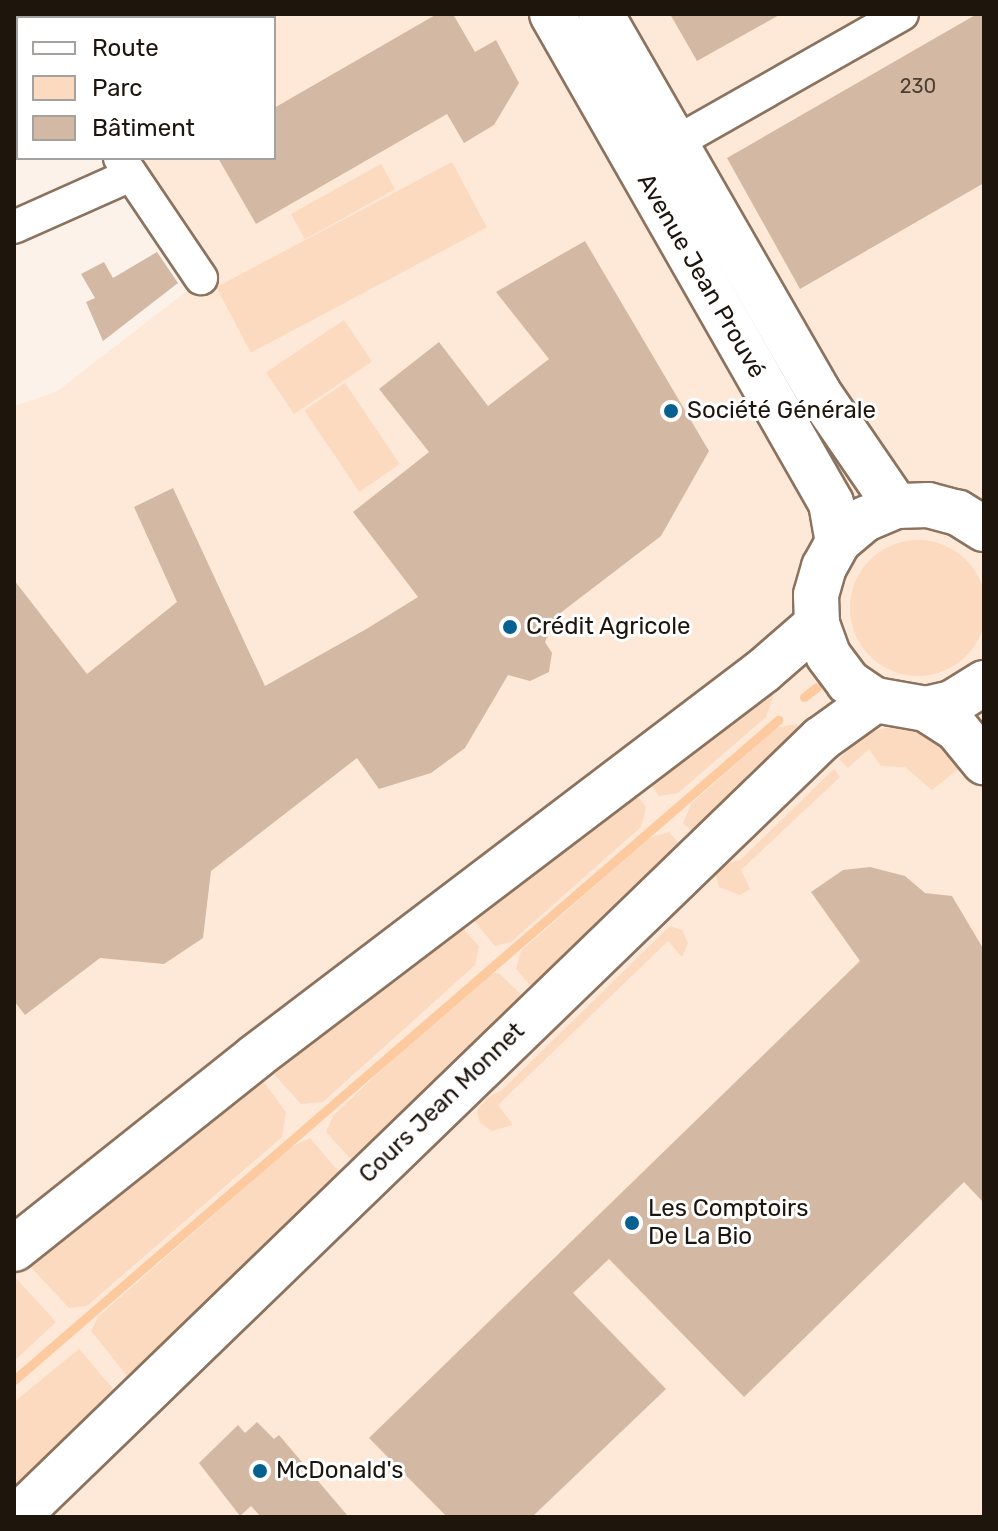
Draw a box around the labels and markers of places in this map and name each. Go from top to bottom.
place label: Société Générale [687,397,876,425]
marker: Société Générale [662,402,680,420]
place label: Crédit Agricole [526,613,691,641]
marker: Crédit Agricole [501,618,519,636]
place label: Les Comptoirs De La Bio [648,1195,808,1251]
marker: Les Comptoirs De La Bio [623,1214,641,1232]
place label: McDonald's [276,1457,403,1485]
marker: McDonald's [251,1462,269,1480]

